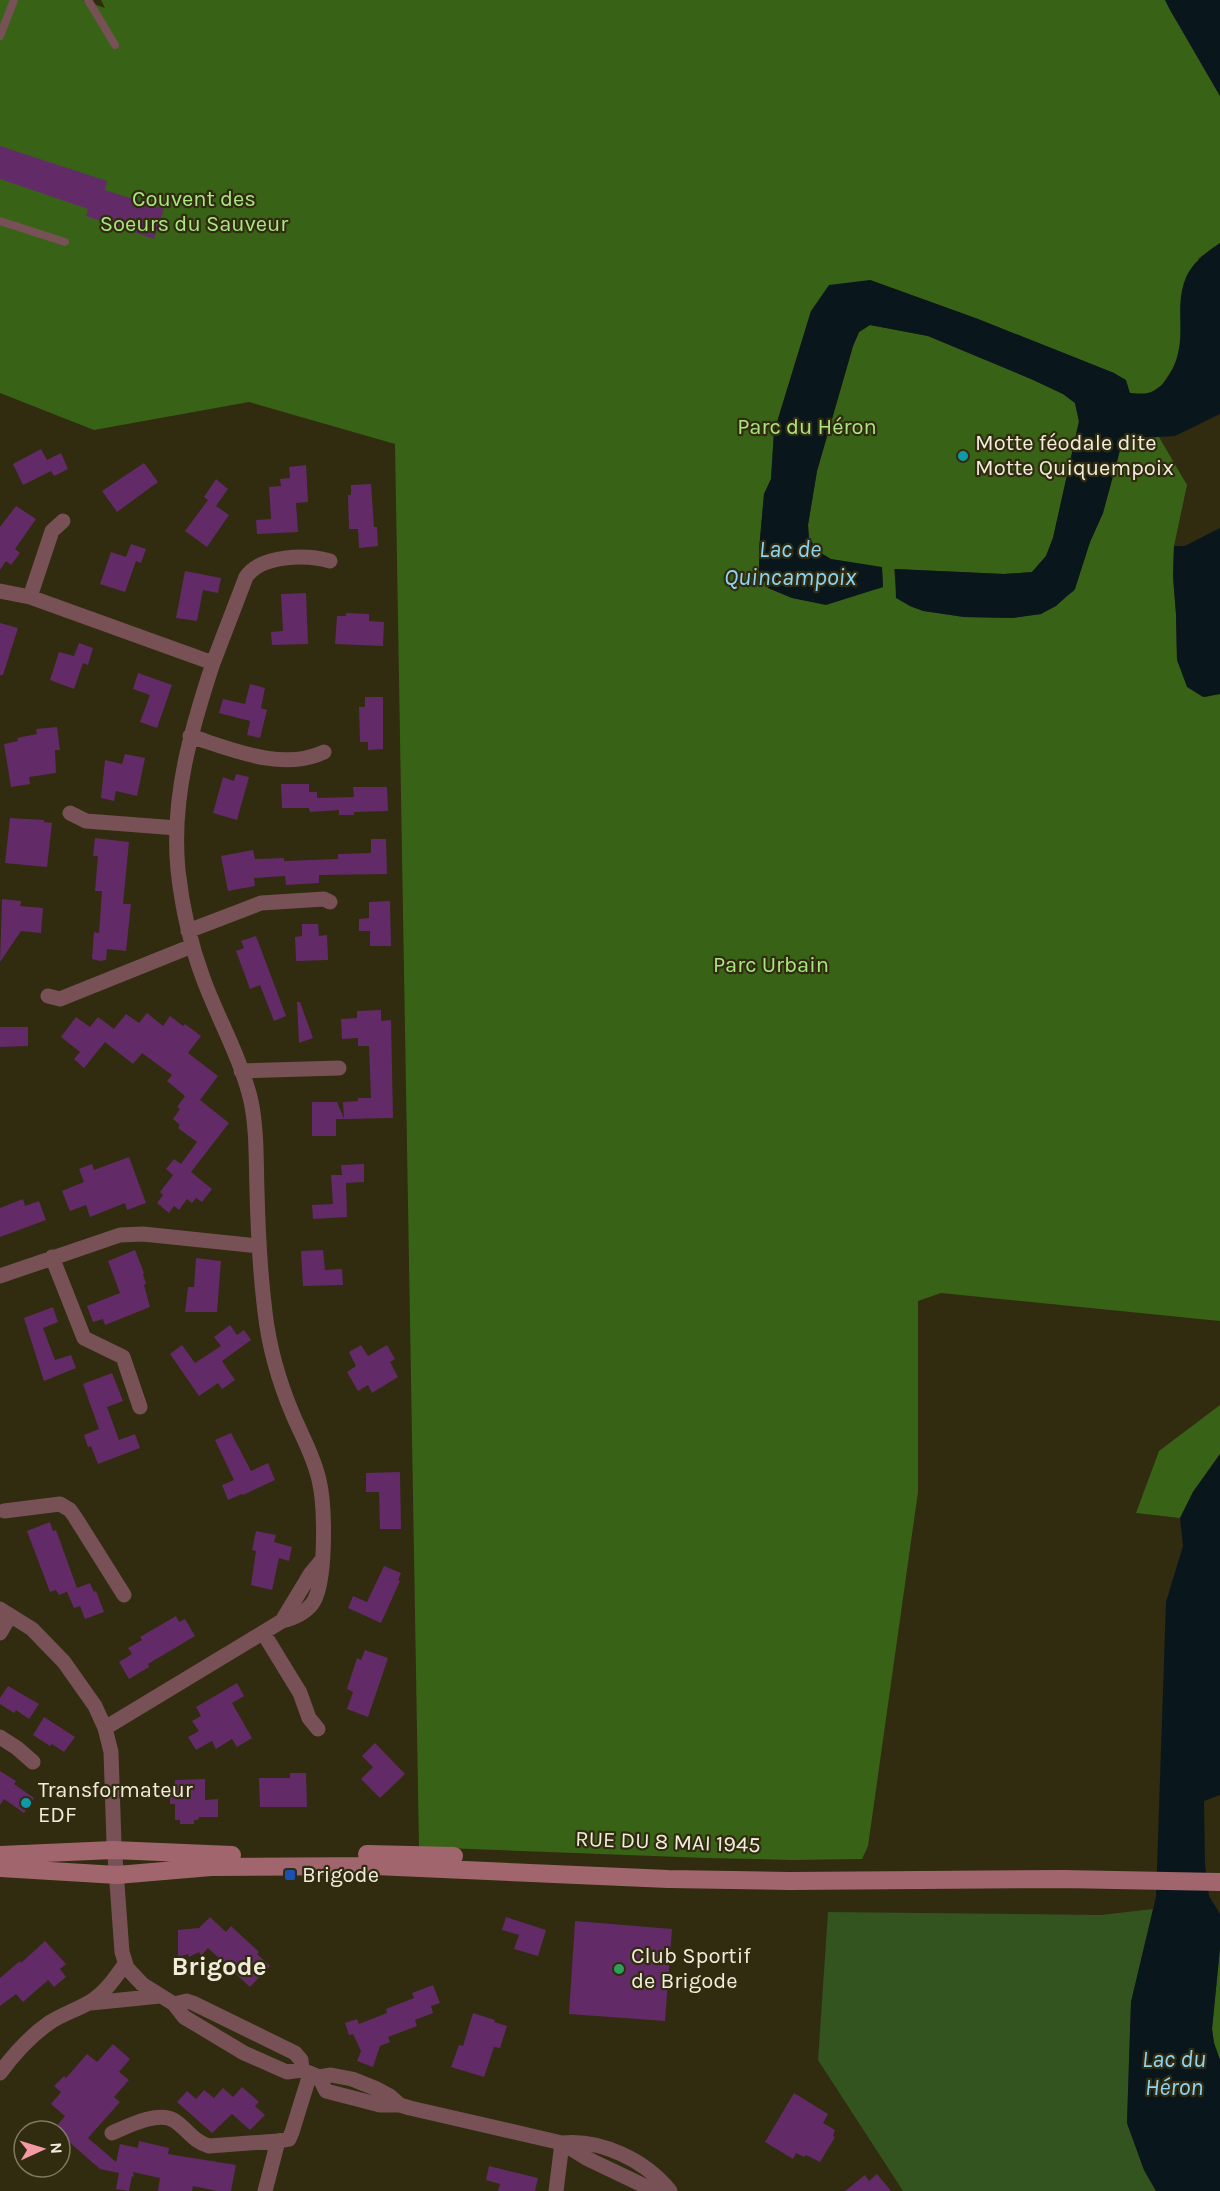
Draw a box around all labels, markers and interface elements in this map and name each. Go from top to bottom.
park label: Couvent des Soeurs du Sauveur [100,186,288,237]
park label: Parc du Héron [737,414,877,440]
place label: Motte féodale dite Motte Quiquempoix [975,430,1174,481]
marker: Motte féodale dite Motte Quiquempoix [956,449,970,463]
water label: Lac de Quincampoix [724,535,857,591]
park label: Parc Urbain [713,952,829,978]
place label: Transformateur EDF [38,1777,193,1828]
marker: Transformateur EDF [19,1796,33,1810]
street label: RUE DU 8 MAI 1945 [575,1826,761,1858]
place label: Brigode [302,1862,379,1888]
marker: Brigode [283,1868,297,1882]
place label: Club Sportif de Brigode [631,1943,751,1994]
district label: Brigode [171,1951,267,1982]
marker: Club Sportif de Brigode [612,1962,626,1976]
water label: Lac du Héron [1142,2045,1206,2101]
north arrow [12,2119,72,2179]
text: N [47,2142,66,2154]

